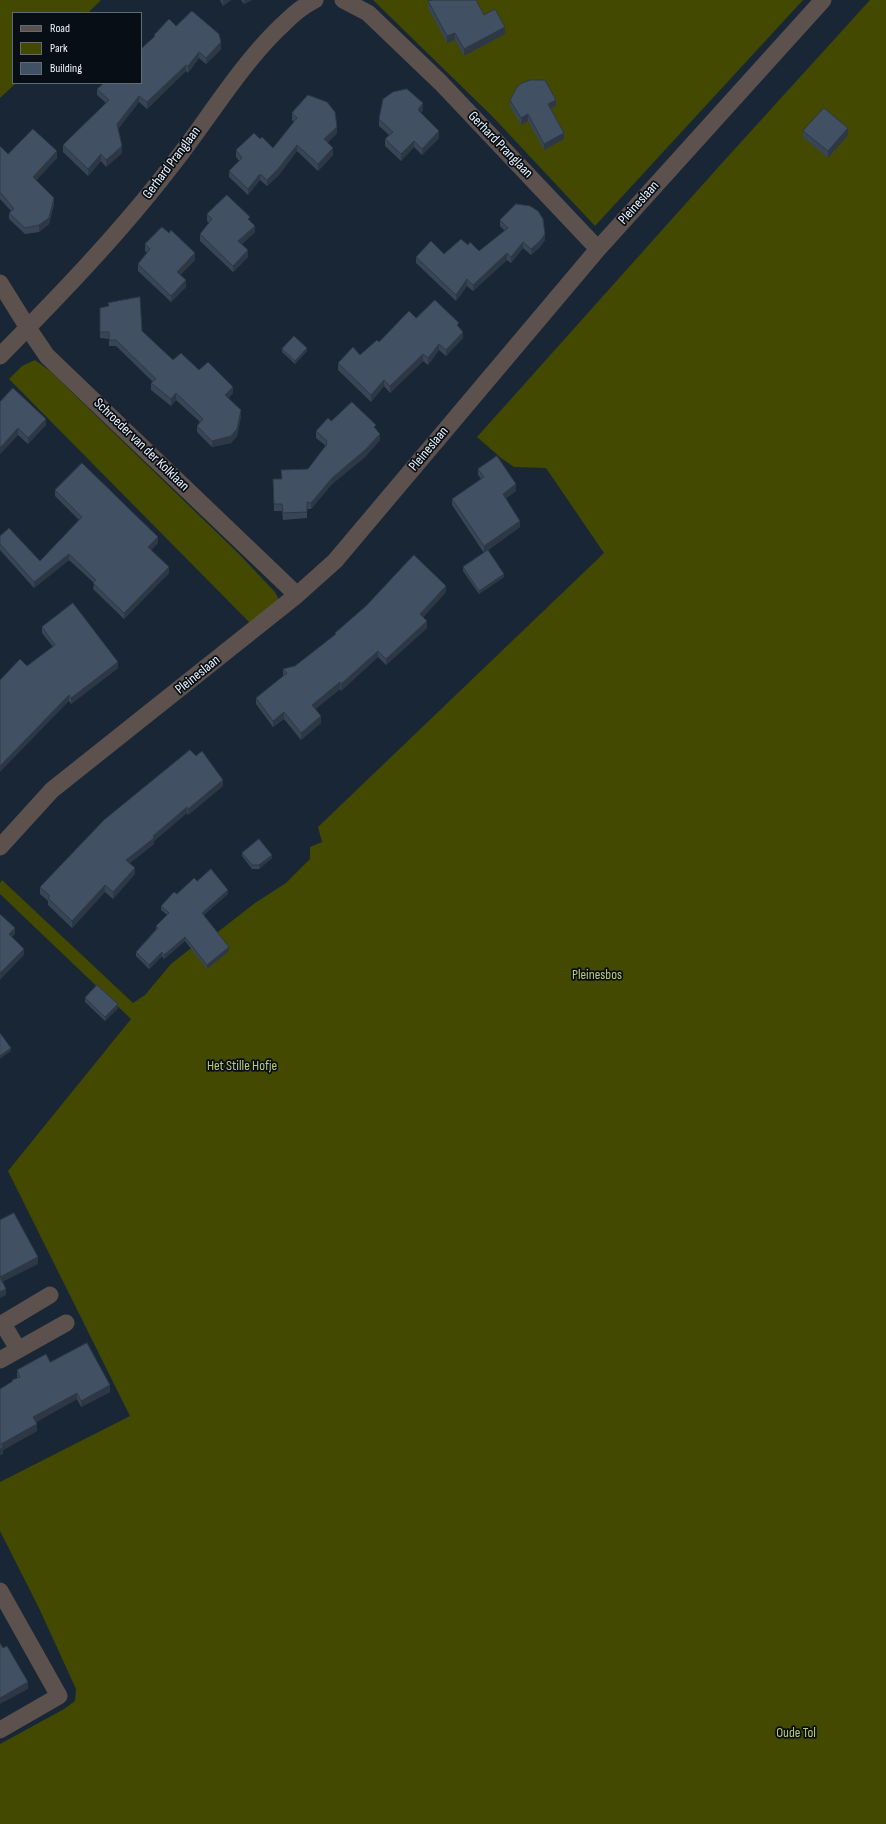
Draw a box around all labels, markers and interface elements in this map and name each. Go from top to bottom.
legend [12,12,142,84]
text: Road [50,21,70,36]
text: Park [50,41,68,56]
text: Building [50,61,82,76]
street label: Gerhard Pranglaan [464,108,536,182]
street label: Gerhard Pranglaan [139,124,205,202]
street label: Pleineslaan [615,178,663,228]
street label: Schroeder van der Kolklaan [90,395,192,495]
street label: Pleineslaan [406,423,452,475]
street label: Pleineslaan [172,652,224,698]
park label: Pleinesbos [572,967,622,983]
park label: Het Stille Hofje [207,1058,277,1074]
park label: Oude Tol [776,1725,816,1741]

